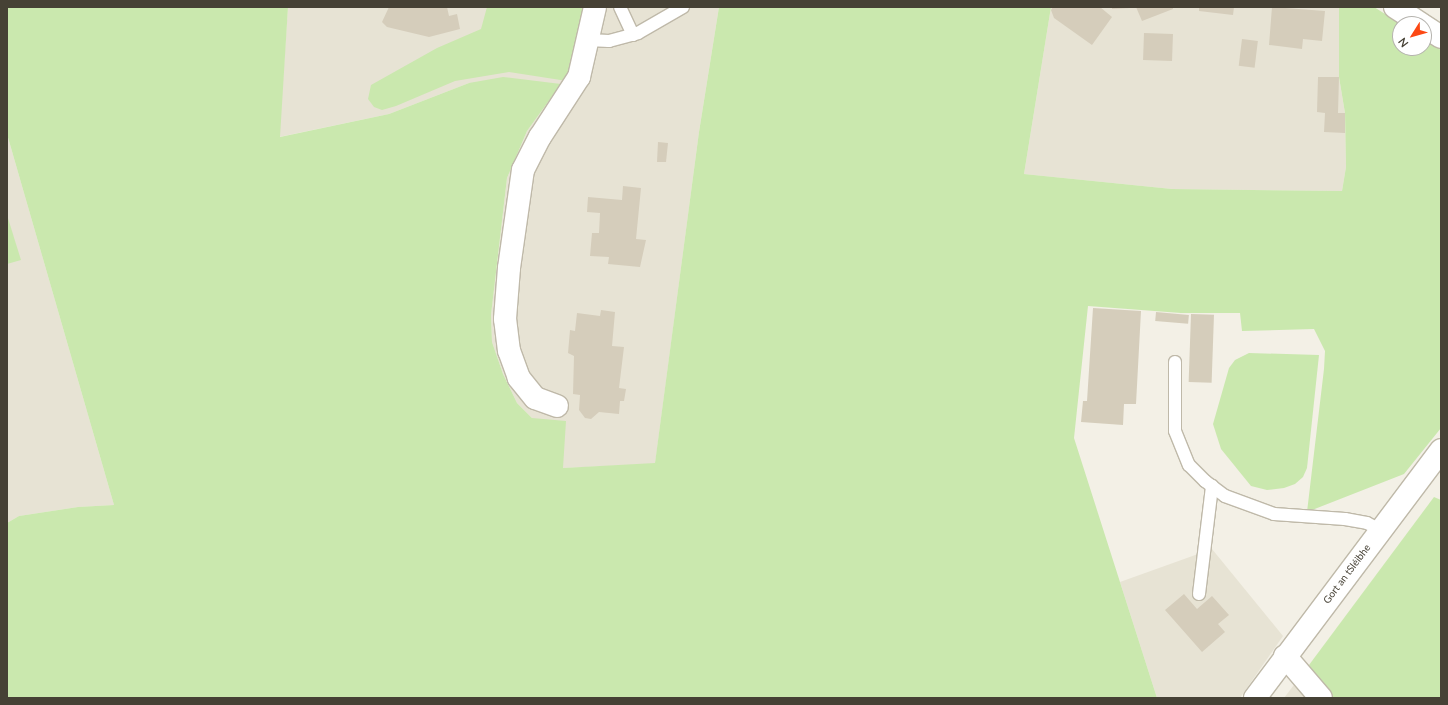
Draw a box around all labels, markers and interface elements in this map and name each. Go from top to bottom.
north arrow [1392,16,1432,56]
text: N [1395,36,1411,50]
street label: Gort an tSléibhe [1321,542,1373,606]

